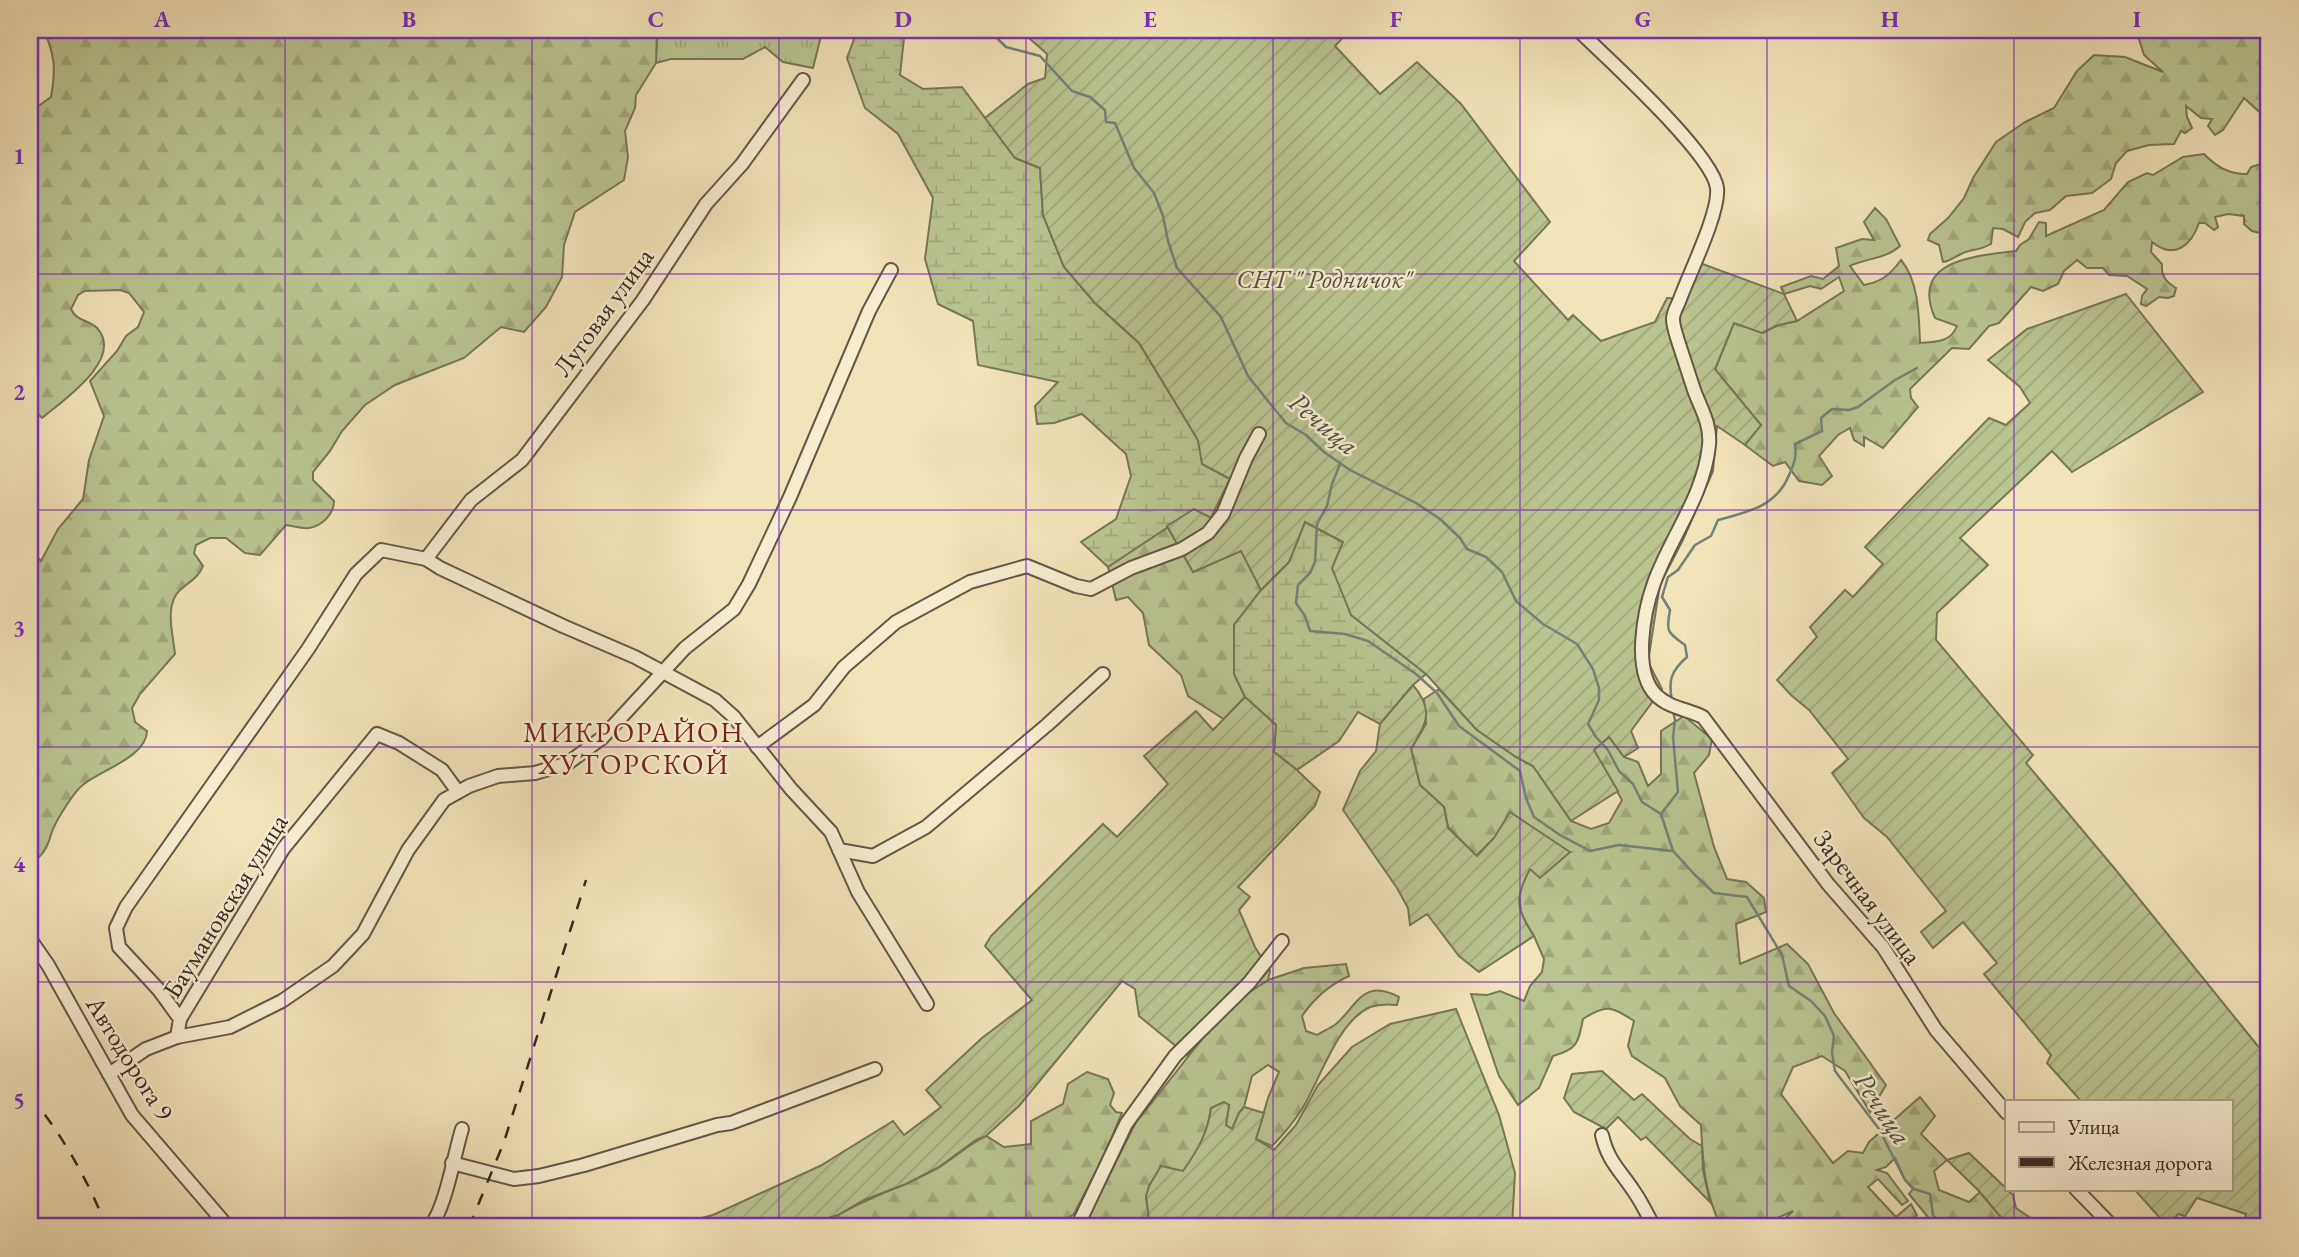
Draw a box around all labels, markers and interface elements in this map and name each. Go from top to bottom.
text: A [153,4,171,34]
text: B [402,4,416,34]
text: C [648,4,664,34]
text: D [894,4,912,34]
text: E [1143,4,1157,34]
text: F [1390,4,1403,34]
text: G [1635,4,1651,34]
text: H [1881,4,1899,34]
text: I [2133,4,2141,34]
text: 1 [13,141,25,171]
street label: Луговая улица [545,240,661,383]
park label: СНТ " Родничок" [1236,262,1414,296]
text: 2 [13,377,25,407]
water label: Речица [1281,383,1367,463]
text: 3 [13,613,25,643]
district label: МИКРОРАЙОН ХУТОРСКОЙ [523,714,745,782]
street label: Баумановская улица [155,807,296,1004]
street label: Заречная улица [1806,823,1930,972]
text: 4 [13,849,26,879]
street label: Автодорога 9 [78,989,182,1127]
water label: Речица [1846,1064,1920,1152]
text: 5 [13,1085,25,1115]
legend [2005,1100,2232,1190]
text: Улица [2067,1113,2120,1140]
text: Железная дорога [2067,1149,2213,1176]

